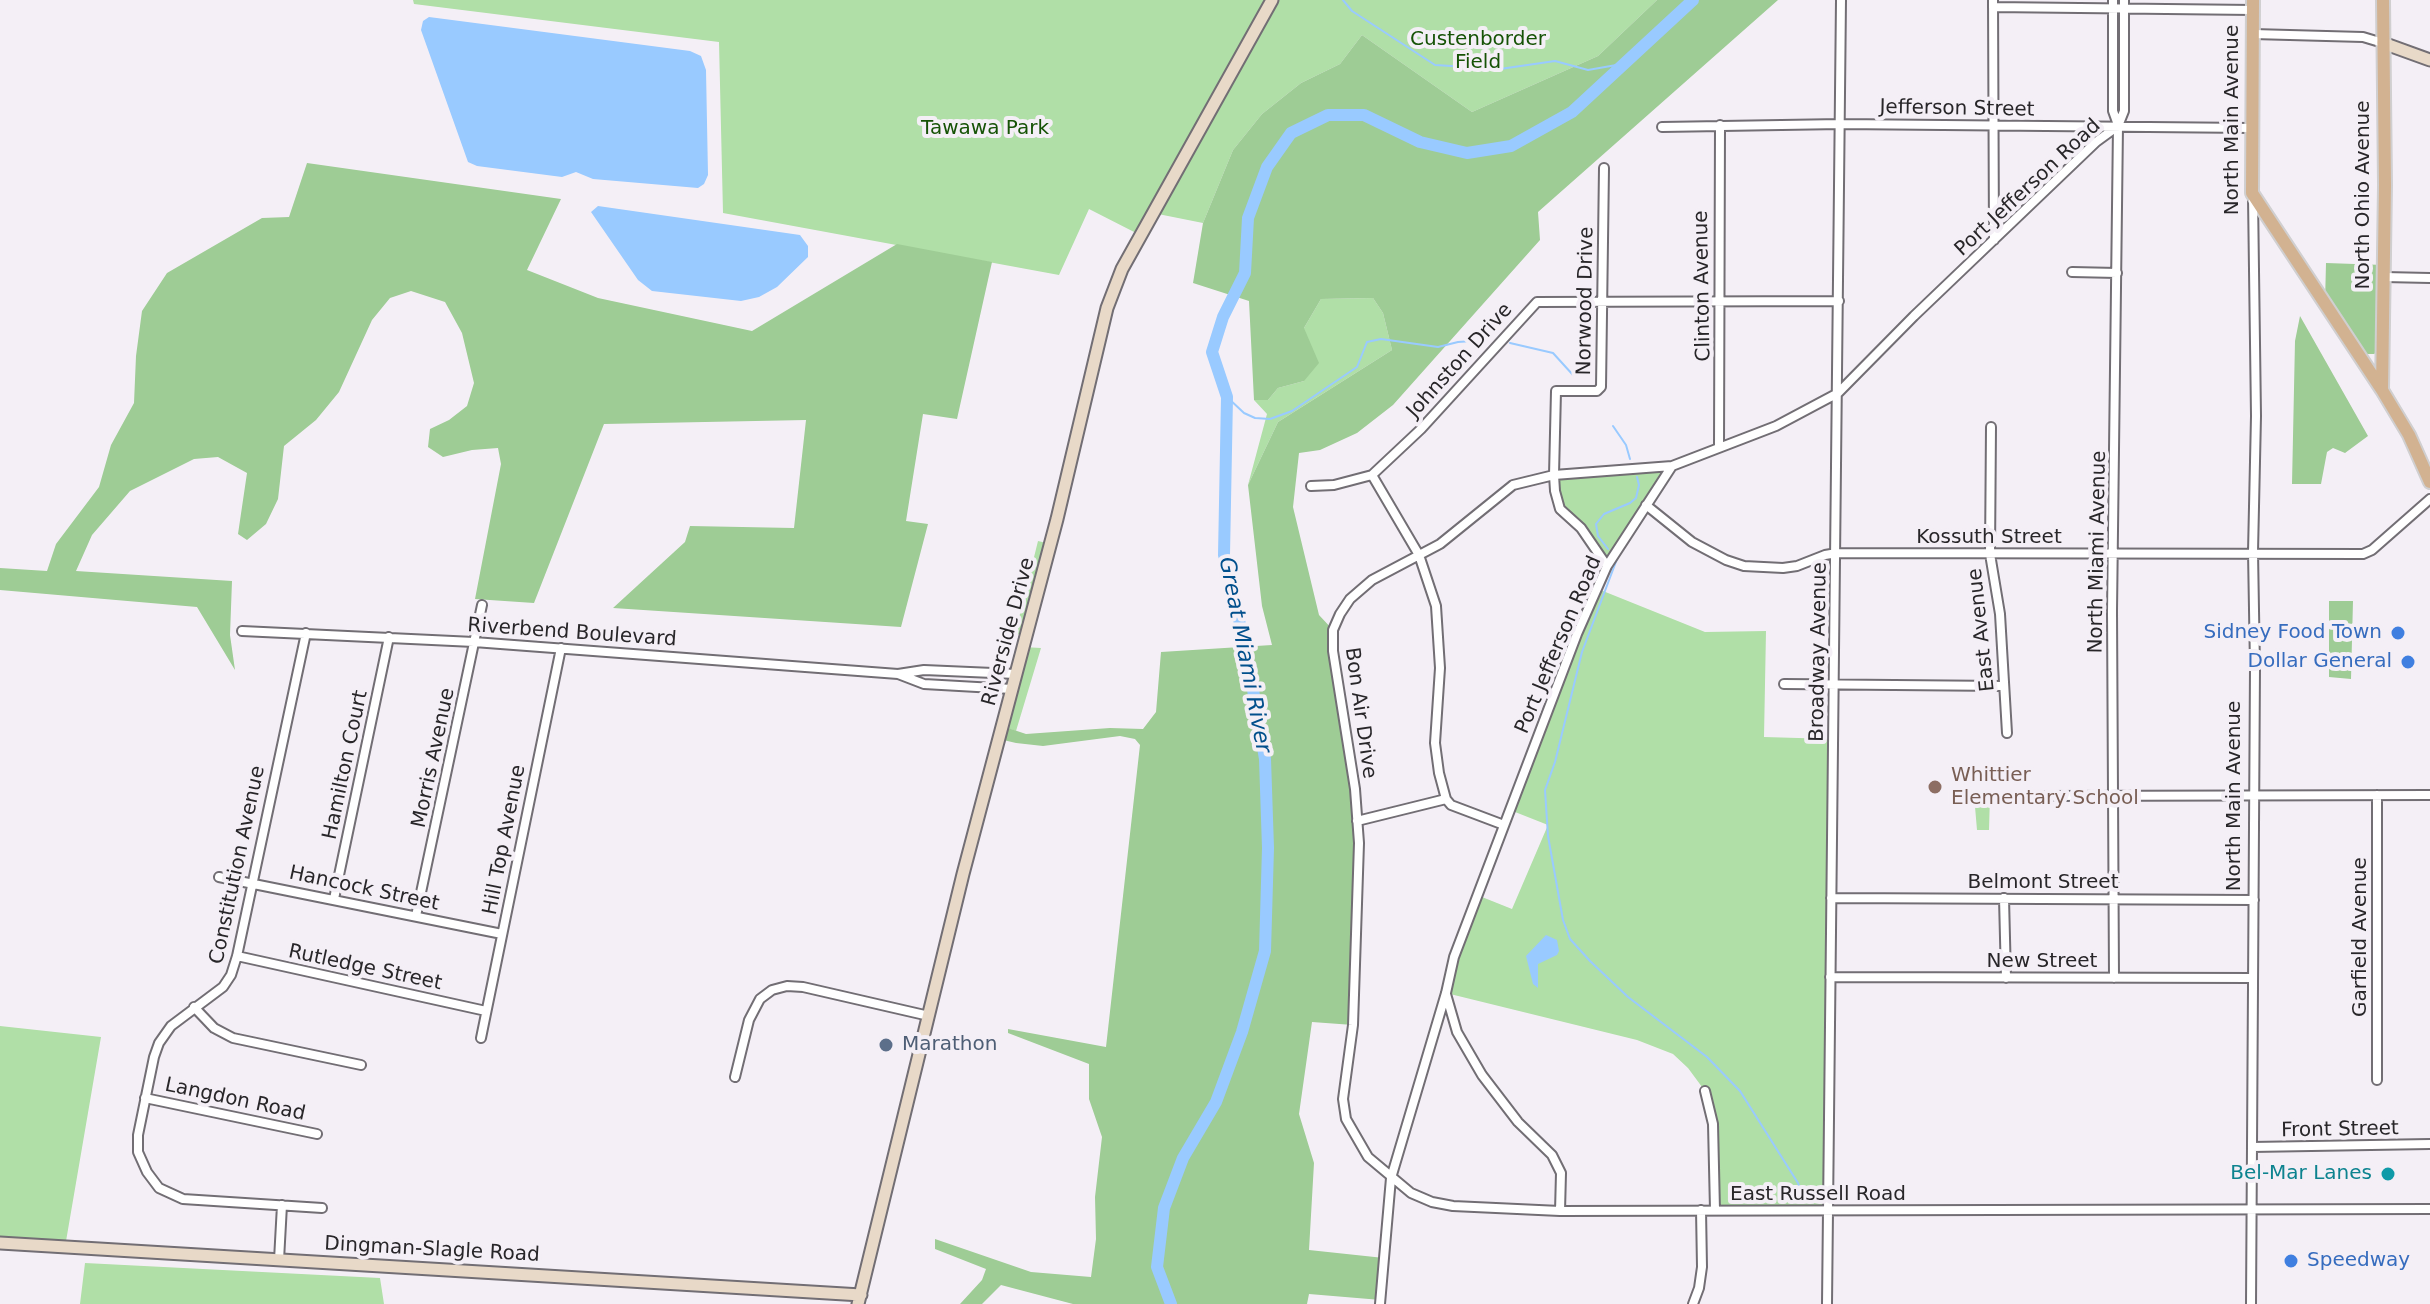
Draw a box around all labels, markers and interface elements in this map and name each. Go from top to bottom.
street label: North Main Avenue [2221,25,2245,215]
park label: Custenborder Field [1410,28,1546,75]
street label: Jefferson Street [1879,96,2035,122]
street label: North Ohio Avenue [2352,100,2376,290]
street label: Port Jefferson Road [1950,114,2106,262]
park label: Tawawa Park [921,117,1049,141]
street label: Clinton Avenue [1690,210,1716,362]
street label: Norwood Drive [1573,226,1599,376]
street label: Johnston Drive [1402,299,1518,423]
street label: North Miami Avenue [2084,450,2112,654]
street label: Kossuth Street [1916,526,2062,550]
street label: Port Jefferson Road [1511,553,1607,737]
street label: Riverside Drive [978,555,1040,709]
water label: Great Miami River [1212,555,1276,755]
street label: Broadway Avenue [1805,562,1833,742]
street label: East Avenue [1964,567,2000,693]
street label: Riverbend Boulevard [467,614,677,652]
place label: Sidney Food Town [2203,621,2382,645]
marker: Sidney Food Town [2389,624,2407,642]
street label: Bon Air Drive [1339,646,1381,780]
place label: Dollar General [2248,650,2392,674]
marker: Dollar General [2399,653,2417,671]
street label: Morris Avenue [407,686,461,830]
street label: Hamilton Court [318,688,374,842]
street label: North Main Avenue [2223,701,2247,891]
street label: Hill Top Avenue [479,763,531,917]
street label: Constitution Avenue [205,764,271,966]
place label: Whittier Elementary School [1951,764,2139,811]
marker: Whittier Elementary School [1926,778,1944,796]
street label: Garfield Avenue [2349,857,2373,1017]
street label: Hancock Street [287,861,441,917]
street label: Belmont Street [1968,871,2118,895]
street label: Rutledge Street [286,940,444,996]
street label: New Street [1987,950,2097,974]
place label: Marathon [902,1033,997,1057]
marker: Marathon [877,1036,895,1054]
street label: Langdon Road [163,1073,307,1127]
street label: Front Street [2281,1117,2399,1143]
place label: Bel-Mar Lanes [2230,1162,2372,1186]
marker: Bel-Mar Lanes [2379,1165,2397,1183]
street label: East Russell Road [1730,1183,1906,1207]
street label: Dingman-Slagle Road [324,1232,540,1268]
place label: Speedway [2307,1249,2410,1273]
marker: Speedway [2282,1252,2300,1270]

